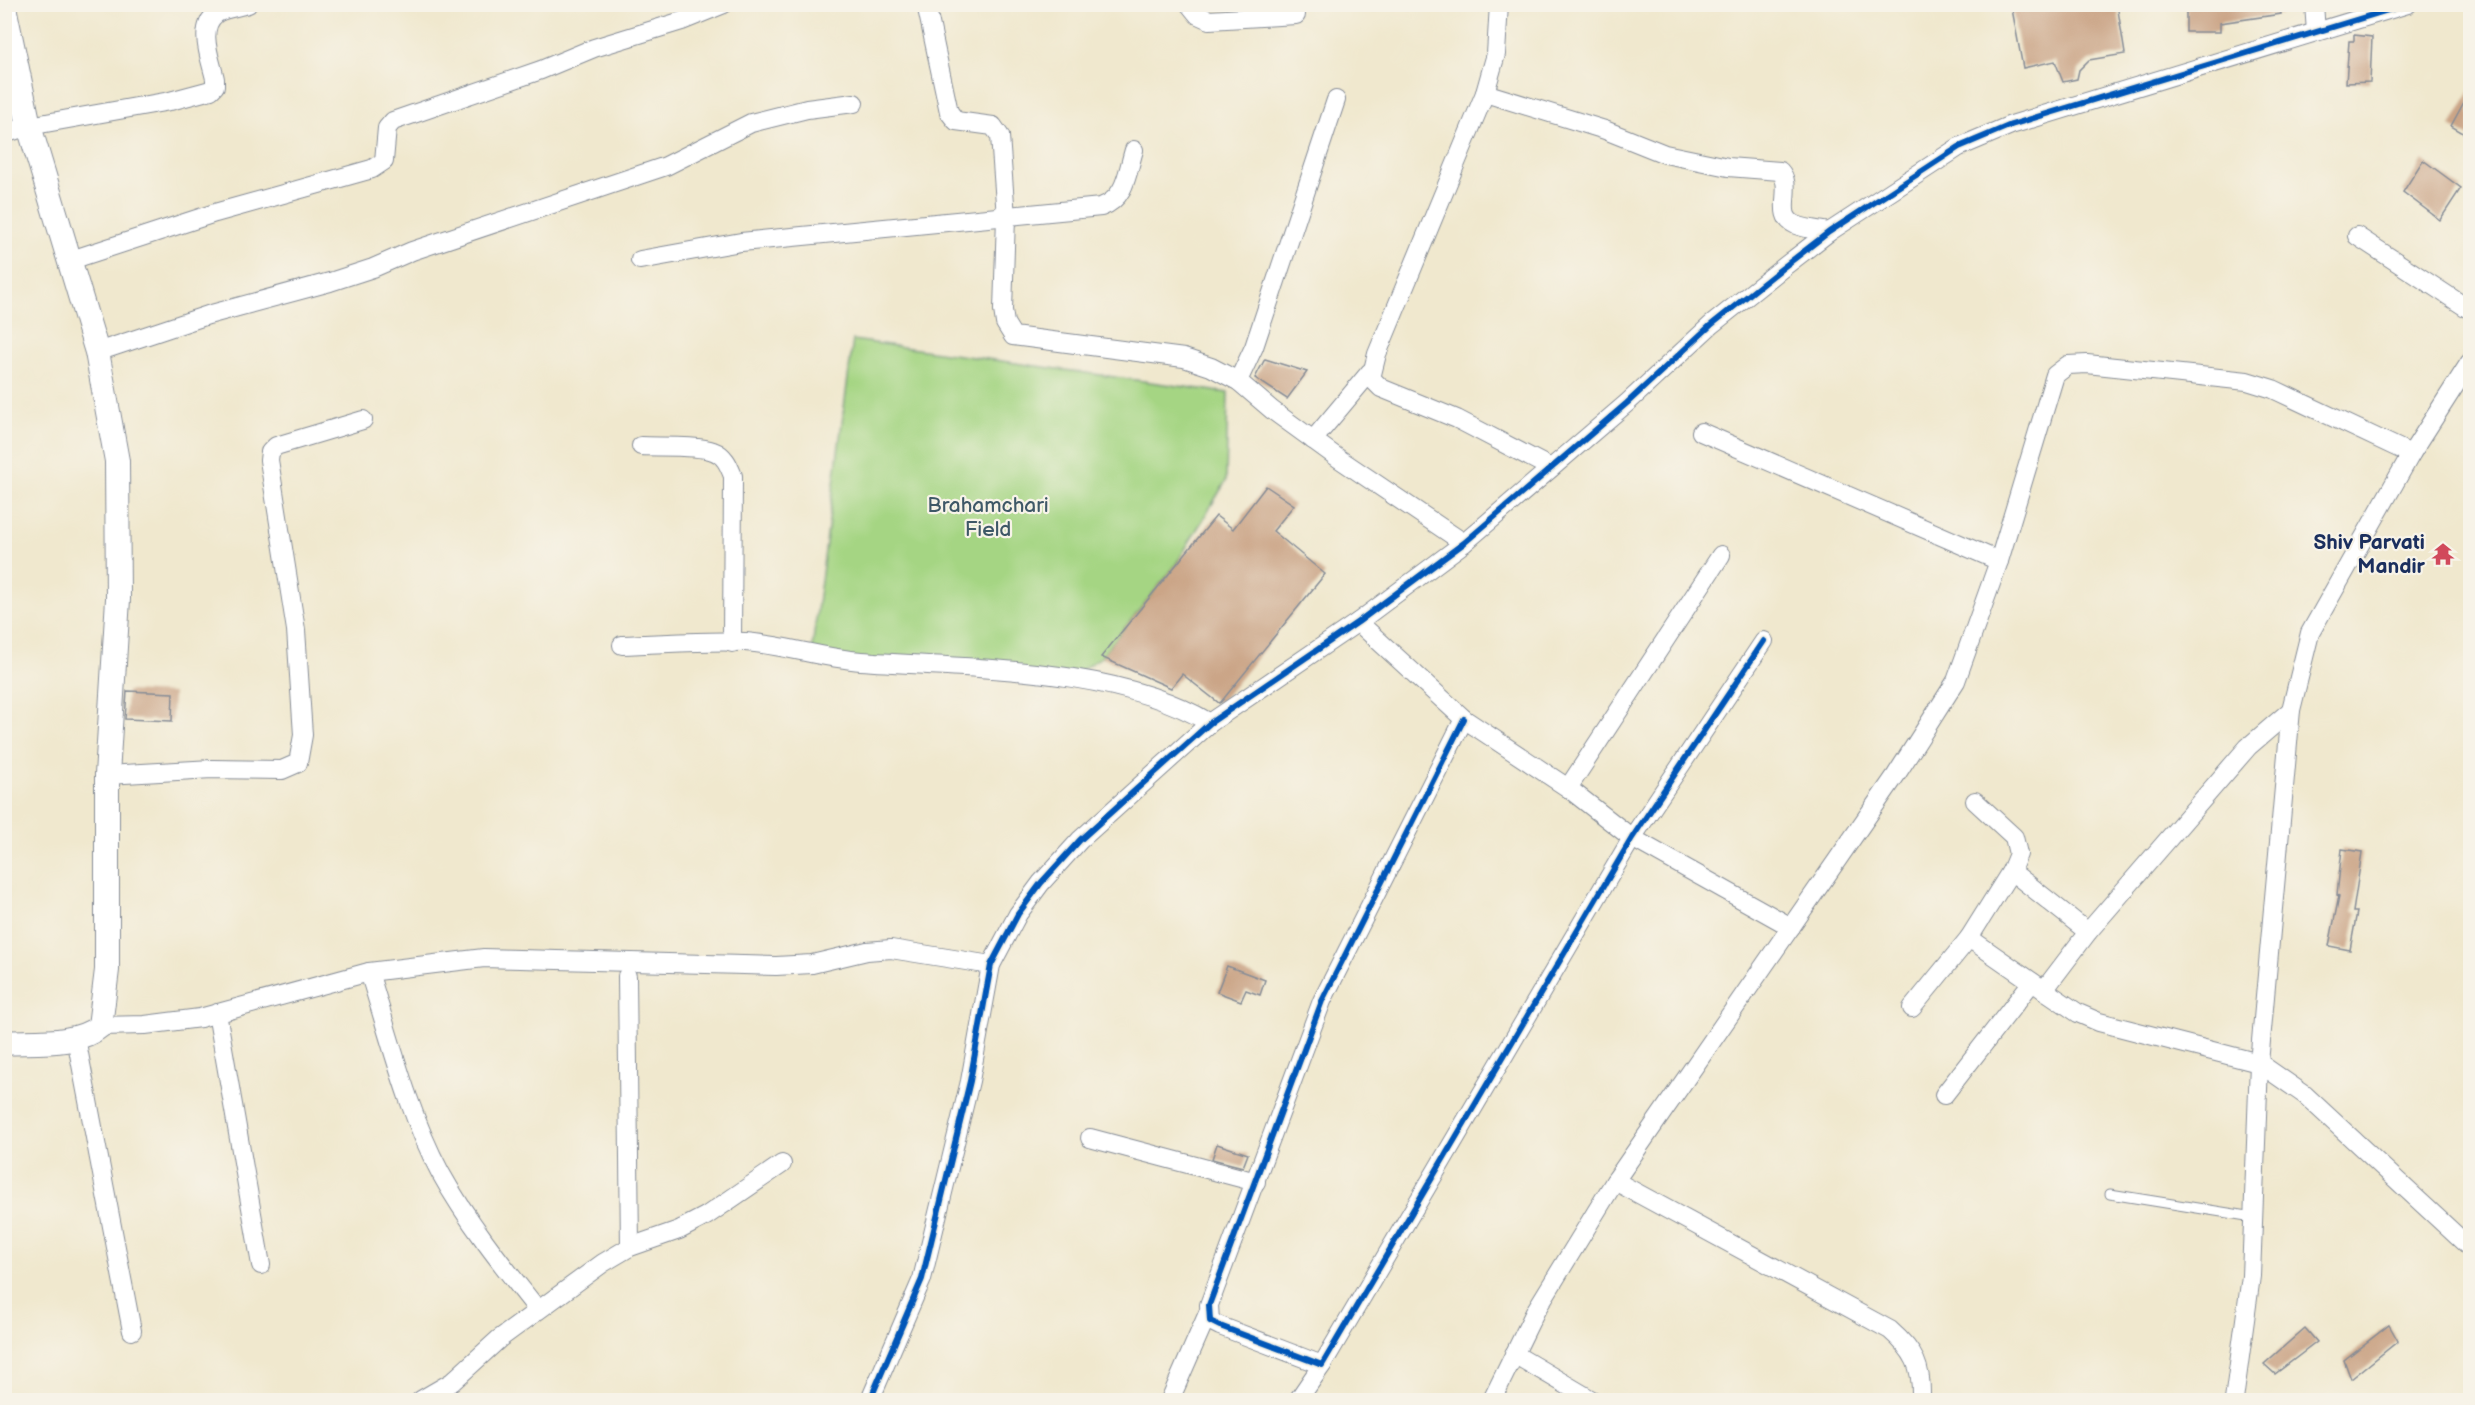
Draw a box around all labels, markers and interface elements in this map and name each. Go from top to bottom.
park label: Brahamchari Field [927,493,1049,542]
place label: Shiv Parvati Mandir [2314,530,2426,579]
temple icon: Shiv Parvati Mandir [2430,541,2456,567]

